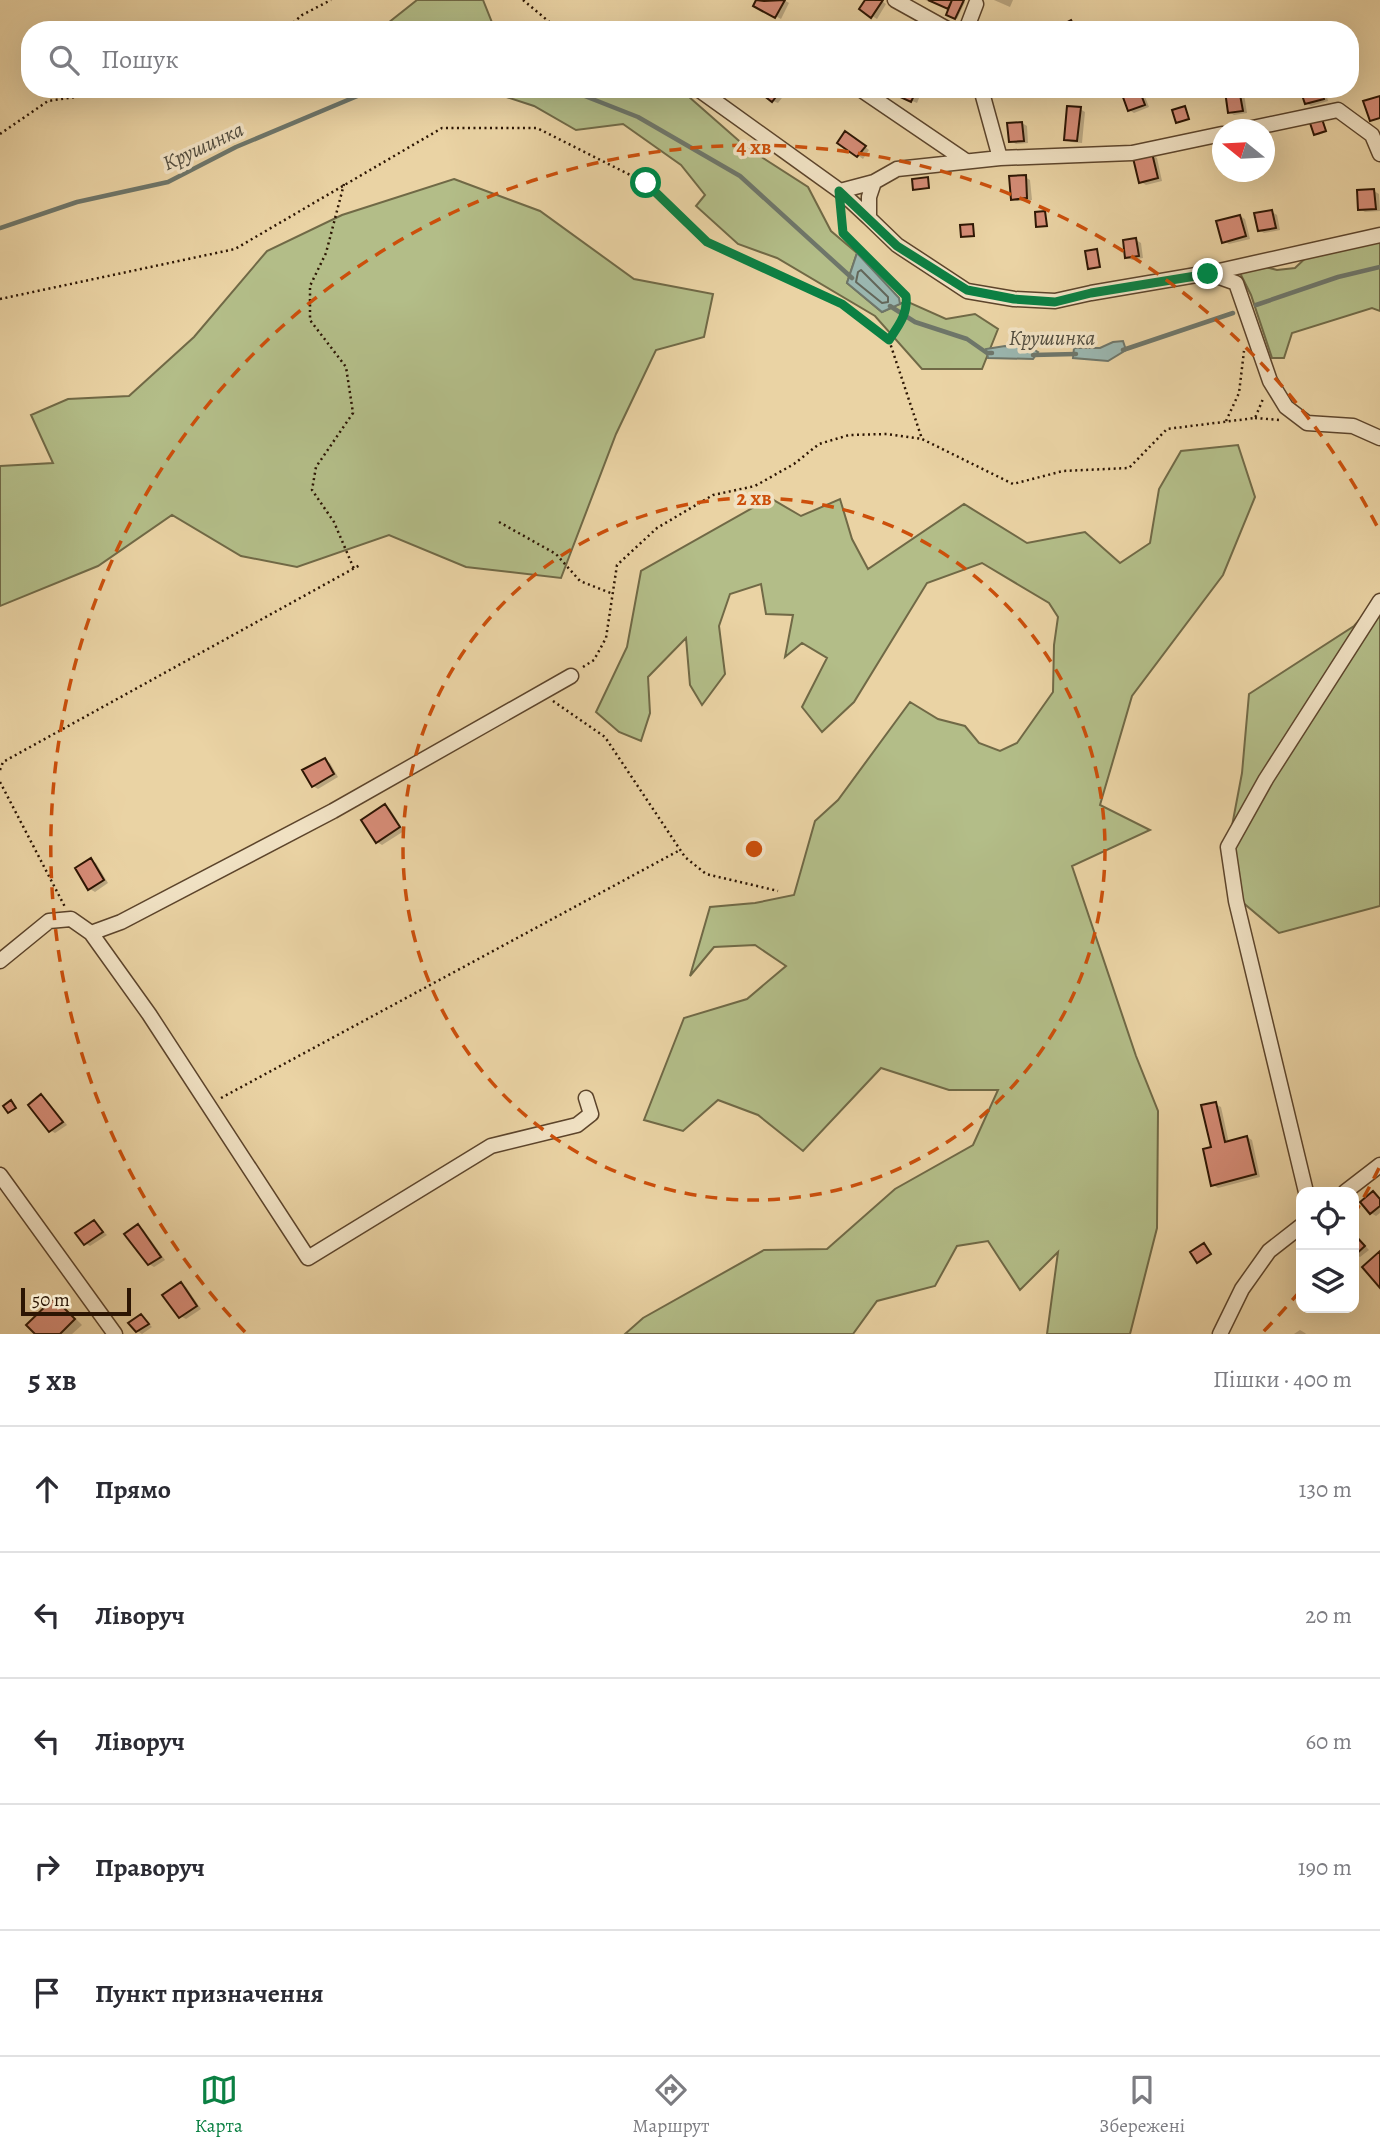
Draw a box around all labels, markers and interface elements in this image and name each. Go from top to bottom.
search box [21,21,1359,98]
icon: search [45,41,83,79]
text: Пошук [101,42,179,77]
water label: Крушинка [158,115,248,177]
north arrow [1212,119,1275,182]
text: 4 хв [737,133,771,161]
route start [630,167,661,198]
route end [1192,258,1223,289]
water label: Крушинка [1009,324,1095,352]
text: 2 хв [736,484,772,512]
centre of rings [742,837,766,861]
map controls [1296,1187,1359,1313]
button: locate [1296,1187,1359,1250]
button: layers [1296,1250,1359,1313]
scale bar [21,1285,131,1317]
text: 50 m [32,1287,70,1313]
text: 5 хв [28,1360,77,1400]
text: Пішки · 400 m [1213,1364,1352,1395]
icon: ahead [28,1470,66,1508]
text: Прямо [95,1472,171,1507]
text: 130 m [1299,1474,1352,1505]
icon: left [28,1596,66,1634]
text: Ліворуч [95,1598,185,1633]
text: 20 m [1305,1600,1352,1631]
icon: left [28,1722,66,1760]
text: Ліворуч [95,1724,185,1759]
text: 60 m [1305,1726,1352,1757]
icon: right [28,1848,66,1886]
text: Праворуч [95,1850,205,1885]
text: 190 m [1298,1852,1352,1883]
icon: arrive [28,1974,66,2012]
text: Пункт призначення [95,1976,324,2011]
tab: Карта [195,2071,243,2139]
tab: Маршрут [632,2071,709,2139]
tab: Збережені [1099,2071,1185,2139]

